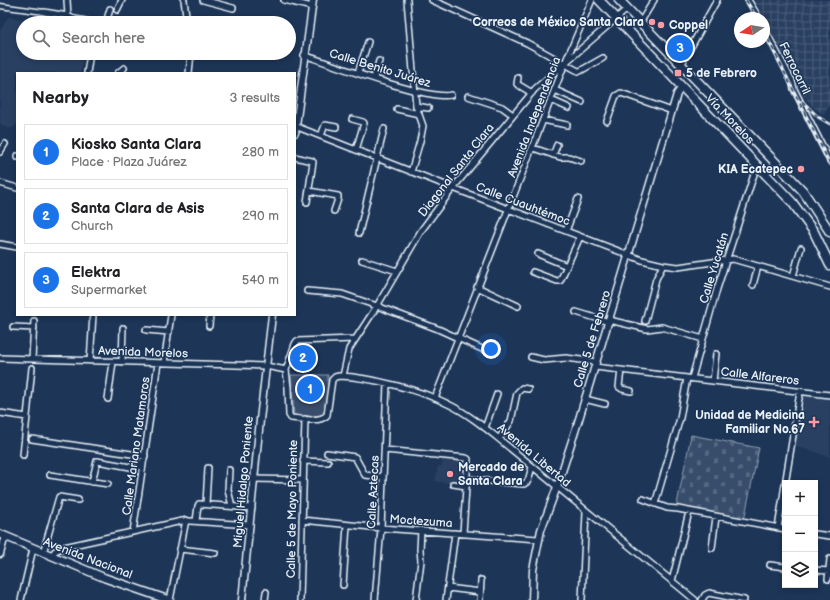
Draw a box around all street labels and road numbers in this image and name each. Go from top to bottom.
street label: Ferrocarril [775,40,814,97]
street label: Calle Benito Juárez [327,46,433,91]
street label: Avenida Independencia [504,54,565,180]
street label: Vía Morelos [702,91,757,148]
street label: Diagonal Santa Clara [415,120,498,220]
street label: Calle Cuauhtémoc [473,180,572,229]
street label: Calle Yucatán [697,231,732,305]
street label: Calle 5 de Febrero [571,288,614,390]
street label: Avenida Morelos [98,343,188,362]
street label: Calle Alfareros [720,364,800,389]
street label: Calle Mariano Matamoros [119,376,154,516]
street label: Miguel Hidalgo Poniente [230,415,257,549]
street label: Avenida Libertad [494,420,574,491]
street label: Calle 5 de Mayo Poniente [284,440,301,578]
street label: Calle Aztecas [364,455,383,529]
street label: Moctezuma [389,512,453,531]
street label: Avenida Nacional [41,535,135,582]

